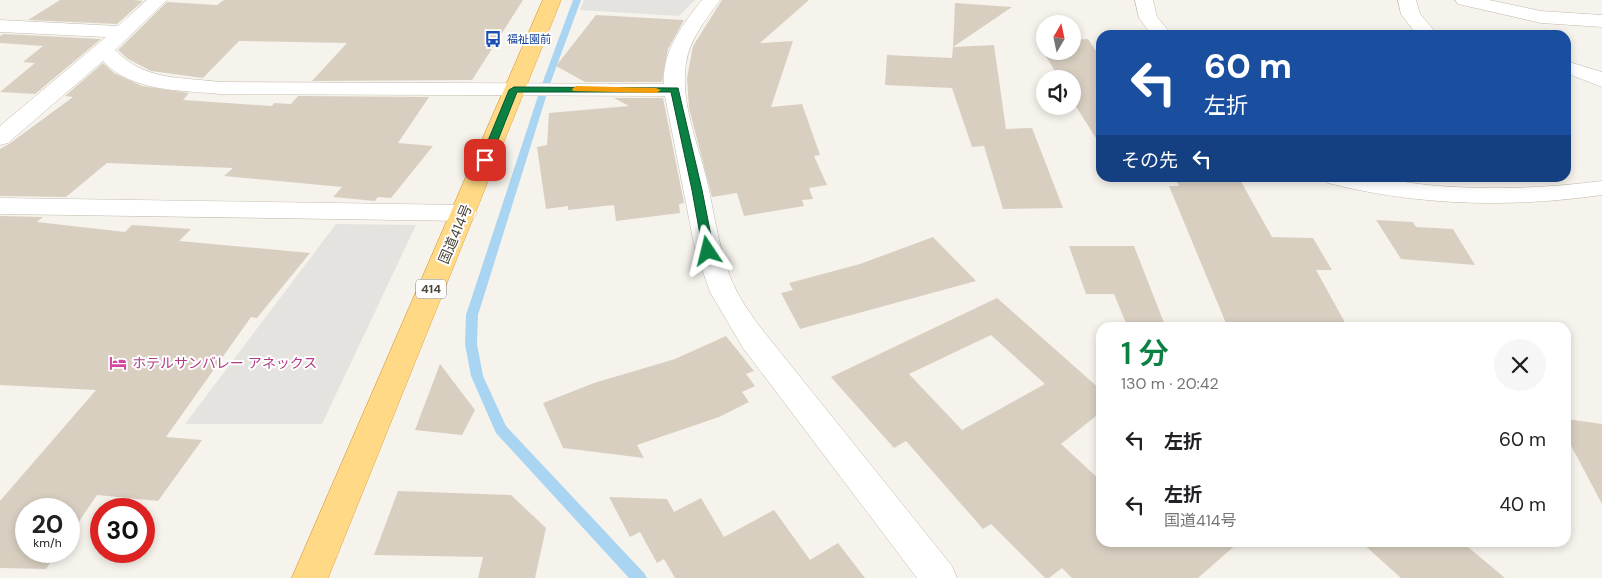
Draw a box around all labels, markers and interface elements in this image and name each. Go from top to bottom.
north arrow [1036,15,1081,60]
map controls [1036,15,1081,115]
bus stop icon: 福祉園前 [483,29,503,49]
place label: 福祉園前 [507,32,551,46]
text: 60 m [1204,43,1292,89]
icon: left [1121,50,1186,115]
button: sound [1036,70,1081,115]
text: 左折 [1204,91,1248,120]
pin [464,139,506,181]
icon: left [1188,145,1216,173]
icon: arrive [471,146,499,174]
text: その先 [1121,148,1178,173]
street label: 国道414号 [434,201,476,267]
position arrow [681,224,733,276]
road number: 414 [416,280,446,298]
text: 1 分 [1121,334,1169,373]
button: close [1494,339,1546,391]
hotel icon: ホテルサンバレー アネックス [108,353,128,373]
place label: ホテルサンバレー アネックス [132,354,317,372]
text: 130 m · 20:42 [1121,373,1219,394]
icon: left [1121,426,1149,454]
text: 60 m [1499,427,1546,452]
text: 左折 [1164,429,1202,454]
text: 左折 [1164,482,1202,507]
icon: left [1121,491,1149,519]
text: 40 m [1499,492,1546,517]
speed limit sign: 30 [90,498,155,563]
text: 20 [32,508,63,541]
text: 国道414号 [1164,510,1236,531]
text: km/h [33,535,62,551]

